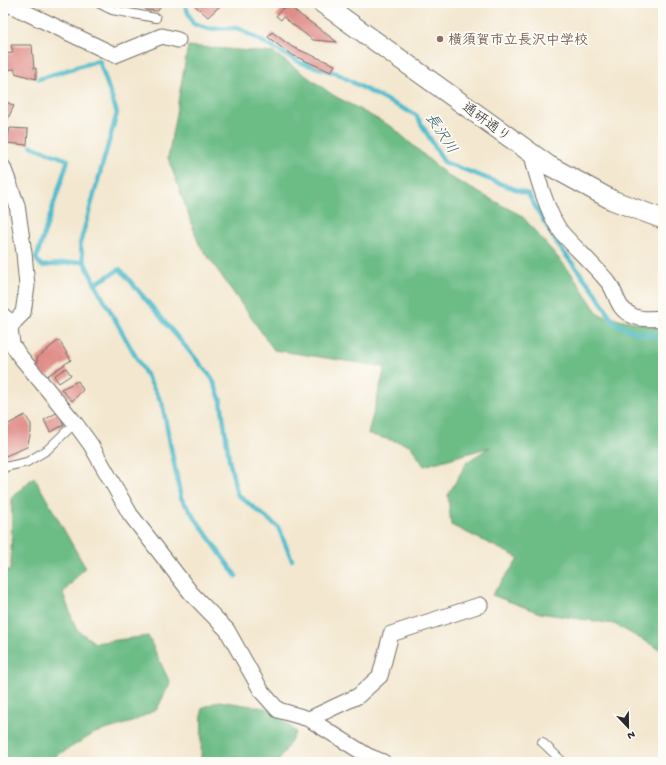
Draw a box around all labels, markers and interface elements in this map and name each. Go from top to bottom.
place label: 横須賀市立長沢中学校 [448,32,588,50]
marker: 横須賀市立長沢中学校 [435,34,445,44]
street label: 通研通り [458,100,513,146]
water label: 長沢川 [421,110,460,158]
north arrow [608,707,648,747]
text: N [625,728,637,741]

